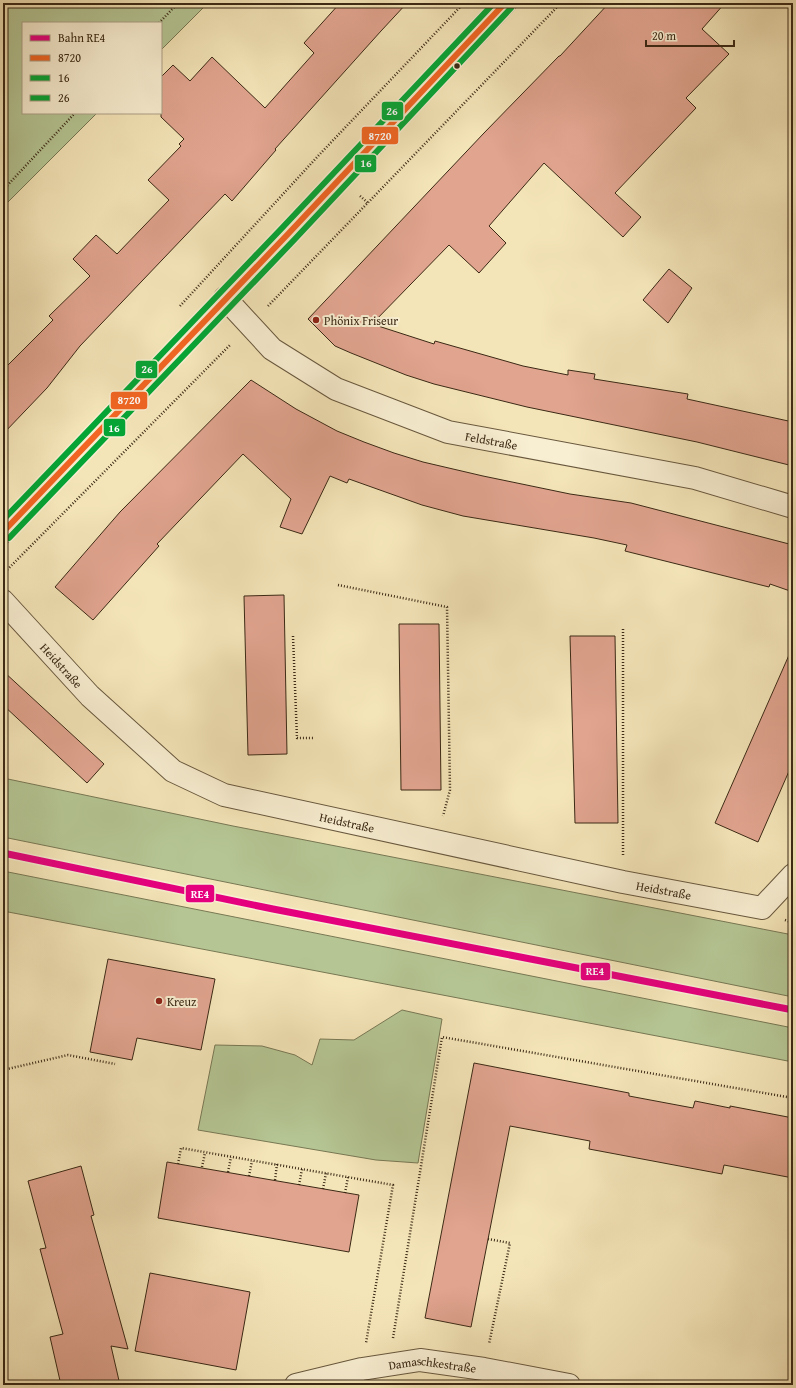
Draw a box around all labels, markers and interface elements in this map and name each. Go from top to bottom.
legend [22,22,162,114]
scale bar [646,22,734,48]
text: 20 m [652,27,676,44]
text: Bahn RE4 [58,29,106,46]
text: 8720 [58,49,81,66]
unlabelled marker [452,61,462,71]
text: 16 [58,69,70,86]
text: 26 [58,89,70,106]
line badge: 26 [381,101,404,121]
text: 26 [386,103,398,119]
line badge: 8720 [361,126,399,145]
text: 8720 [369,128,392,144]
line badge: 16 [354,154,377,173]
text: 16 [360,155,372,171]
place label: Phönix Friseur [324,312,398,329]
marker: Phönix Friseur [311,315,321,325]
line badge: 26 [135,360,158,379]
text: 26 [141,361,153,377]
line badge: 8720 [110,391,148,410]
text: 8720 [118,392,141,408]
line badge: 16 [103,418,126,437]
text: 16 [108,420,120,436]
street label: Feldstraße [464,427,519,453]
street label: Heidstraße [37,639,87,692]
street label: Heidstraße [318,808,376,836]
street label: Heidstraße [635,876,693,903]
line badge: RE4 [185,884,215,903]
text: RE4 [191,886,209,902]
line badge: RE4 [580,962,611,981]
text: RE4 [586,963,604,979]
place label: Kreuz [167,993,196,1010]
marker: Kreuz [154,996,164,1006]
street label: Damaschkestraße [387,1351,478,1376]

